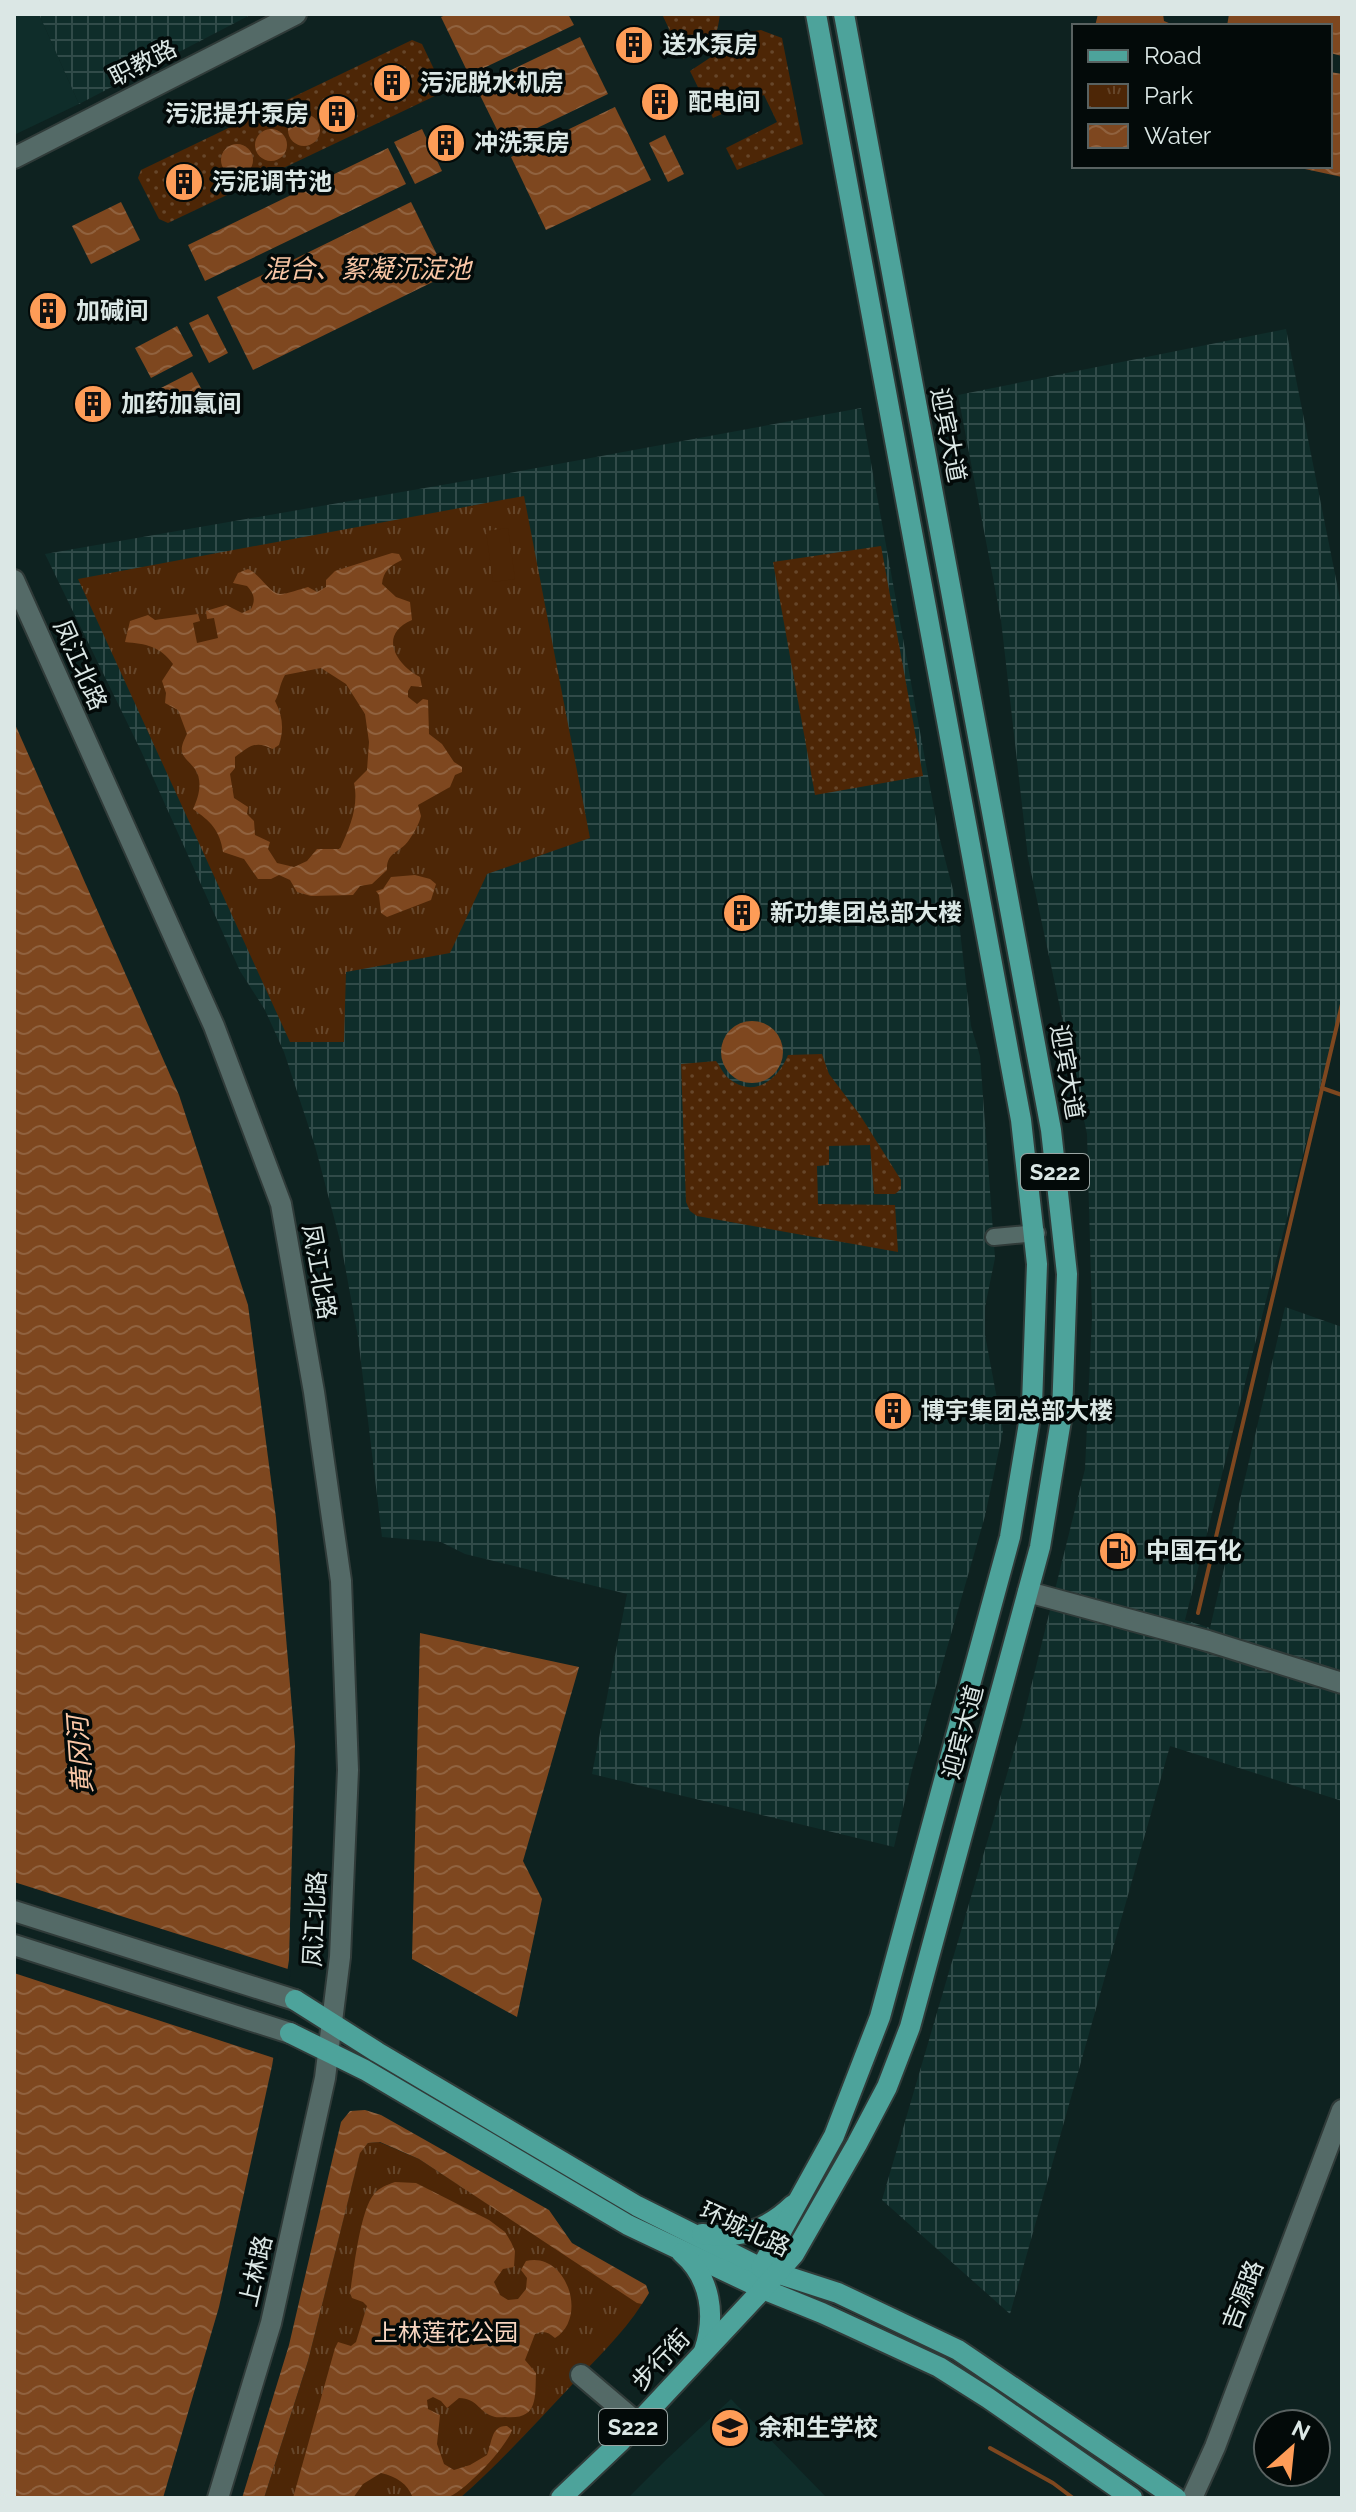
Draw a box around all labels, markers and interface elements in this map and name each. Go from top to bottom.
building icon: 送水泵房 [613,24,655,66]
legend [1072,24,1332,168]
place label: 送水泵房 [662,30,758,59]
street label: 职教路 [104,33,181,92]
text: Road [1144,41,1202,70]
building icon: 污泥脱水机房 [371,62,413,104]
place label: 污泥脱水机房 [420,68,564,97]
building icon: 配电间 [639,81,681,123]
text: Park [1144,81,1193,110]
place label: 配电间 [688,87,760,116]
building icon: 污泥提升泵房 [316,93,358,135]
place label: 污泥提升泵房 [165,99,309,128]
text: Water [1144,121,1212,150]
building icon: 冲洗泵房 [425,122,467,164]
place label: 冲洗泵房 [474,128,570,157]
building icon: 污泥调节池 [163,161,205,203]
place label: 污泥调节池 [212,167,332,196]
water label: 混合、絮凝沉淀池 [263,254,474,284]
building icon: 加碱间 [27,290,69,332]
place label: 加碱间 [76,296,148,325]
building icon: 加药加氯间 [72,383,114,425]
street label: 迎宾大道 [925,385,972,485]
place label: 加药加氯间 [121,389,241,418]
street label: 凤江北路 [48,615,113,715]
building icon: 新功集团总部大楼 [721,892,763,934]
place label: 新功集团总部大楼 [770,898,962,927]
street label: 迎宾大道 [1045,1022,1090,1122]
road number: S222 [1021,1154,1089,1190]
street label: 凤江北路 [297,1222,342,1322]
building icon: 博宇集团总部大楼 [872,1390,914,1432]
place label: 博宇集团总部大楼 [921,1396,1113,1425]
fuel station icon: 中国石化 [1097,1530,1139,1572]
place label: 中国石化 [1146,1536,1242,1565]
street label: 迎宾大道 [936,1682,989,1782]
water label: 黄冈河 [62,1710,98,1795]
street label: 凤江北路 [298,1870,331,1968]
street label: 环城北路 [696,2195,795,2262]
street label: 上林路 [233,2233,278,2309]
street label: 吉源路 [1216,2256,1269,2334]
park label: 上林莲花公园 [374,2318,518,2347]
street label: 步行街 [625,2323,696,2396]
school or university icon: 余和生学校 [709,2407,751,2449]
north arrow [1252,2408,1332,2488]
road number: S222 [599,2409,667,2445]
place label: 余和生学校 [758,2413,878,2442]
text: N [1288,2415,1314,2446]

